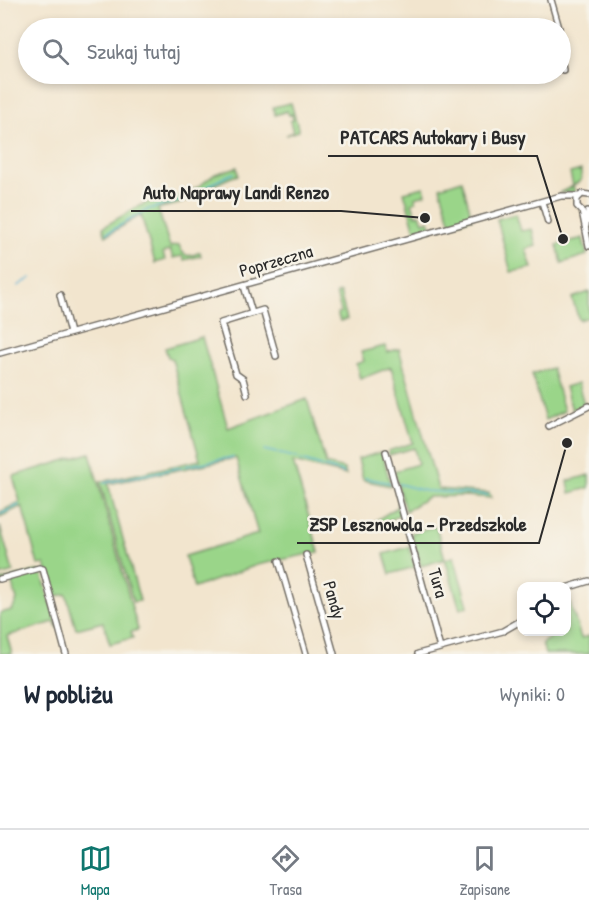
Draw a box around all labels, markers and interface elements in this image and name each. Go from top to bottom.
search box [18,18,571,84]
icon: search [39,35,72,68]
text: Szukaj tutaj [87,36,181,66]
callout: PATCARS Autokary i Busy [328,118,537,156]
text: PATCARS Autokary i Busy [340,123,526,151]
callout: Auto Naprawy Landi Renzo [131,173,341,211]
text: Auto Naprawy Landi Renzo [143,178,329,206]
street label: Poprzeczna [236,238,315,283]
callout: ZSP Lesznowola - Przedszkole [297,505,539,543]
text: ZSP Lesznowola - Przedszkole [309,510,527,537]
street label: Tura [422,565,455,601]
street label: Pandy [317,578,352,622]
map controls [517,582,571,636]
button: locate [517,582,571,636]
text: W pobliżu [24,676,113,711]
text: Wyniki: 0 [500,680,565,707]
tab: Mapa [79,842,112,900]
tab: Trasa [269,842,302,900]
tab: Zapisane [459,842,510,900]

